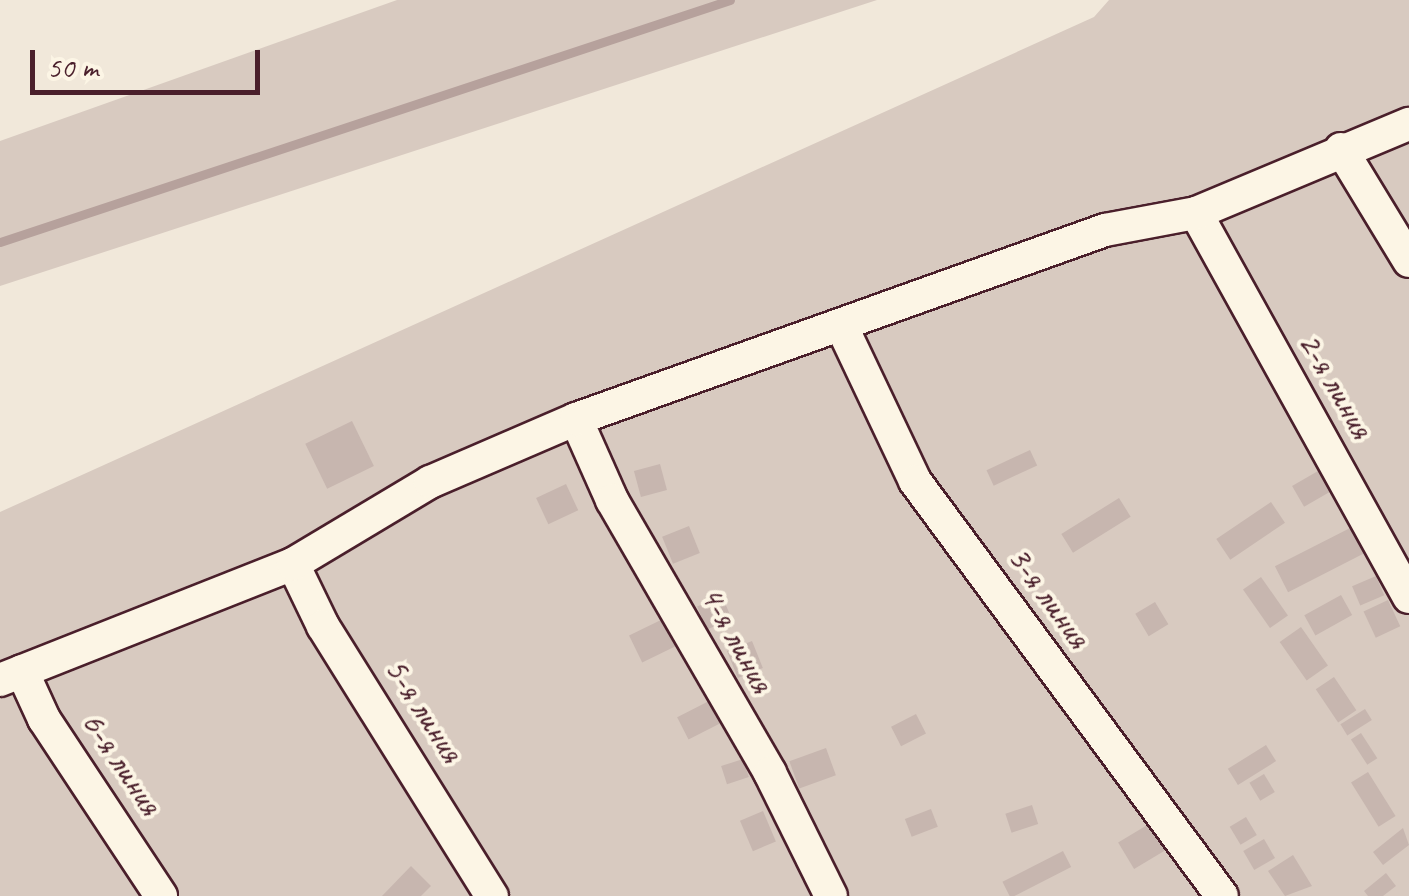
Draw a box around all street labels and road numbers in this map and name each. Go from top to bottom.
street label: 2-я линия [1289,325,1383,445]
street label: 3-я линия [998,538,1100,656]
street label: 4-я линия [691,578,783,700]
street label: 5-я линия [375,650,473,770]
street label: 6-я линия [72,703,172,823]

